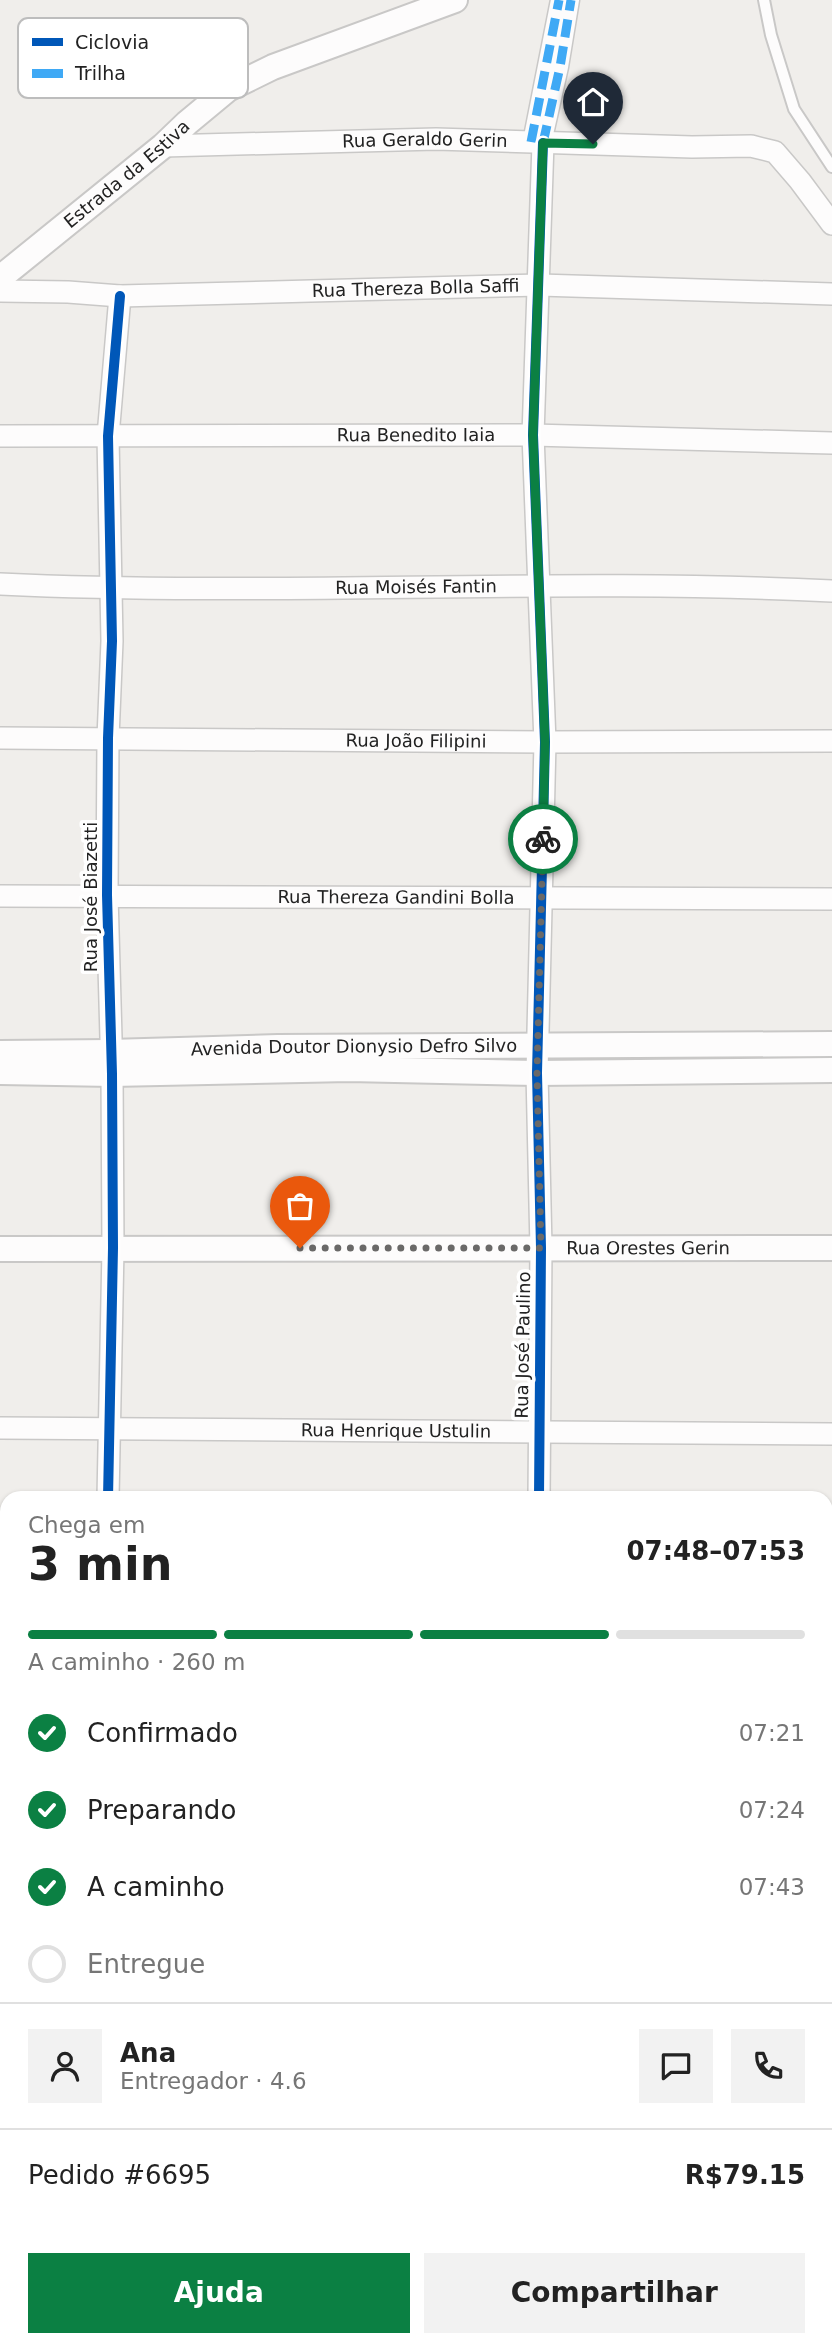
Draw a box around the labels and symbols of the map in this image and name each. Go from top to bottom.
legend [18,18,248,98]
text: Ciclovia [75,31,149,53]
text: Trilha [74,62,126,84]
pin [563,72,623,144]
street label: Estrada da Estiva [59,115,194,232]
street label: Rua Geraldo Gerin [342,128,508,151]
street label: Rua Thereza Bolla Saffi [312,275,520,301]
street label: Rua Benedito Iaia [337,424,495,445]
street label: Rua Moisés Fantin [335,575,497,598]
street label: Rua João Filipini [345,730,487,752]
courier [508,804,578,874]
street label: Rua José Biazetti [80,822,101,972]
street label: Rua Thereza Gandini Bolla [277,886,515,908]
street label: Avenida Doutor Dionysio Defro Silvo [190,1035,517,1060]
pin [270,1176,330,1248]
street label: Rua Orestes Gerin [566,1237,730,1258]
street label: Rua José Paulino [511,1271,534,1419]
street label: Rua Henrique Ustulin [301,1419,491,1442]

